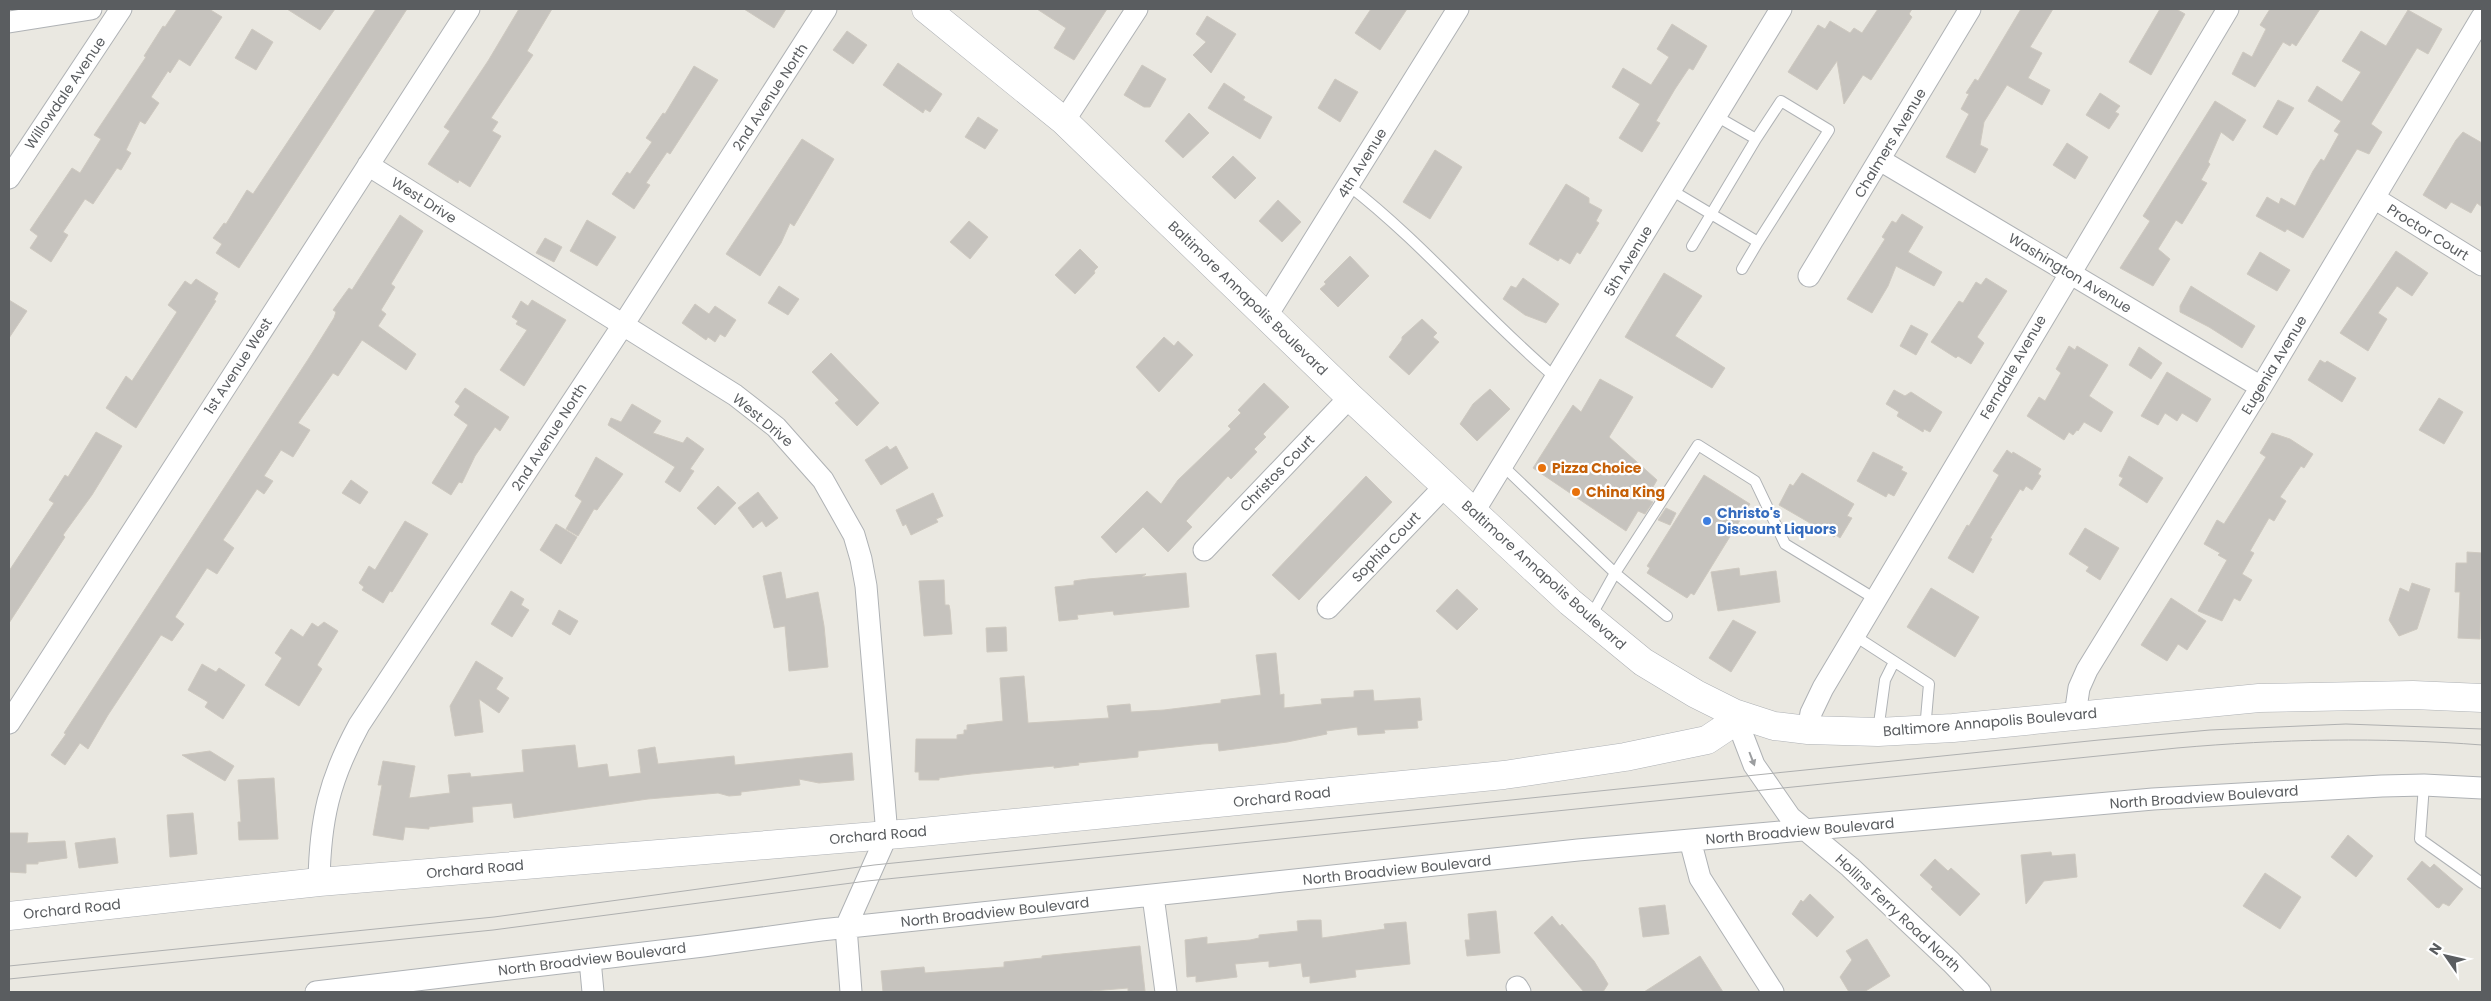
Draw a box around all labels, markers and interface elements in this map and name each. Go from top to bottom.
street label: Willowdale Avenue [20,33,110,153]
street label: 2nd Avenue North [728,39,812,155]
street label: Chalmers Avenue [1849,84,1931,202]
street label: 4th Avenue [1333,124,1392,202]
street label: West Drive [387,172,461,228]
street label: Proctor Court [2383,199,2473,265]
street label: Baltimore Annapolis Boulevard [1164,216,1332,380]
street label: 5th Avenue [1599,222,1657,300]
street label: Washington Avenue [2005,228,2136,318]
street label: Ferndale Avenue [1975,311,2051,423]
street label: Eugenia Avenue [2236,311,2312,418]
street label: 1st Avenue West [199,314,277,418]
street label: 2nd Avenue North [507,379,591,495]
street label: West Drive [728,389,798,452]
street label: Christos Court [1235,430,1319,516]
place label: Pizza Choice [1552,458,1642,478]
marker: Pizza Choice [1536,462,1548,474]
place label: China King [1586,482,1665,502]
marker: China King [1570,486,1582,498]
street label: Baltimore Annapolis Boulevard [1457,496,1631,654]
place label: Christo's Discount Liquors [1717,503,1837,539]
street label: Sophia Court [1347,507,1425,587]
marker: Christo's Discount Liquors [1701,515,1713,527]
street label: Baltimore Annapolis Boulevard [1882,703,2098,741]
one-way arrow [1748,752,1756,767]
street label: North Broadview Boulevard [2109,780,2299,814]
street label: Orchard Road [1232,782,1332,812]
street label: North Broadview Boulevard [1705,813,1895,849]
street label: Orchard Road [828,821,928,849]
street label: Hollins Ferry Road North [1831,849,1965,977]
street label: North Broadview Boulevard [1302,850,1492,890]
street label: Orchard Road [425,855,525,883]
street label: North Broadview Boulevard [900,892,1090,932]
street label: Orchard Road [22,894,122,924]
north arrow [2421,931,2471,981]
street label: North Broadview Boulevard [497,938,687,980]
text: N [2424,939,2446,959]

